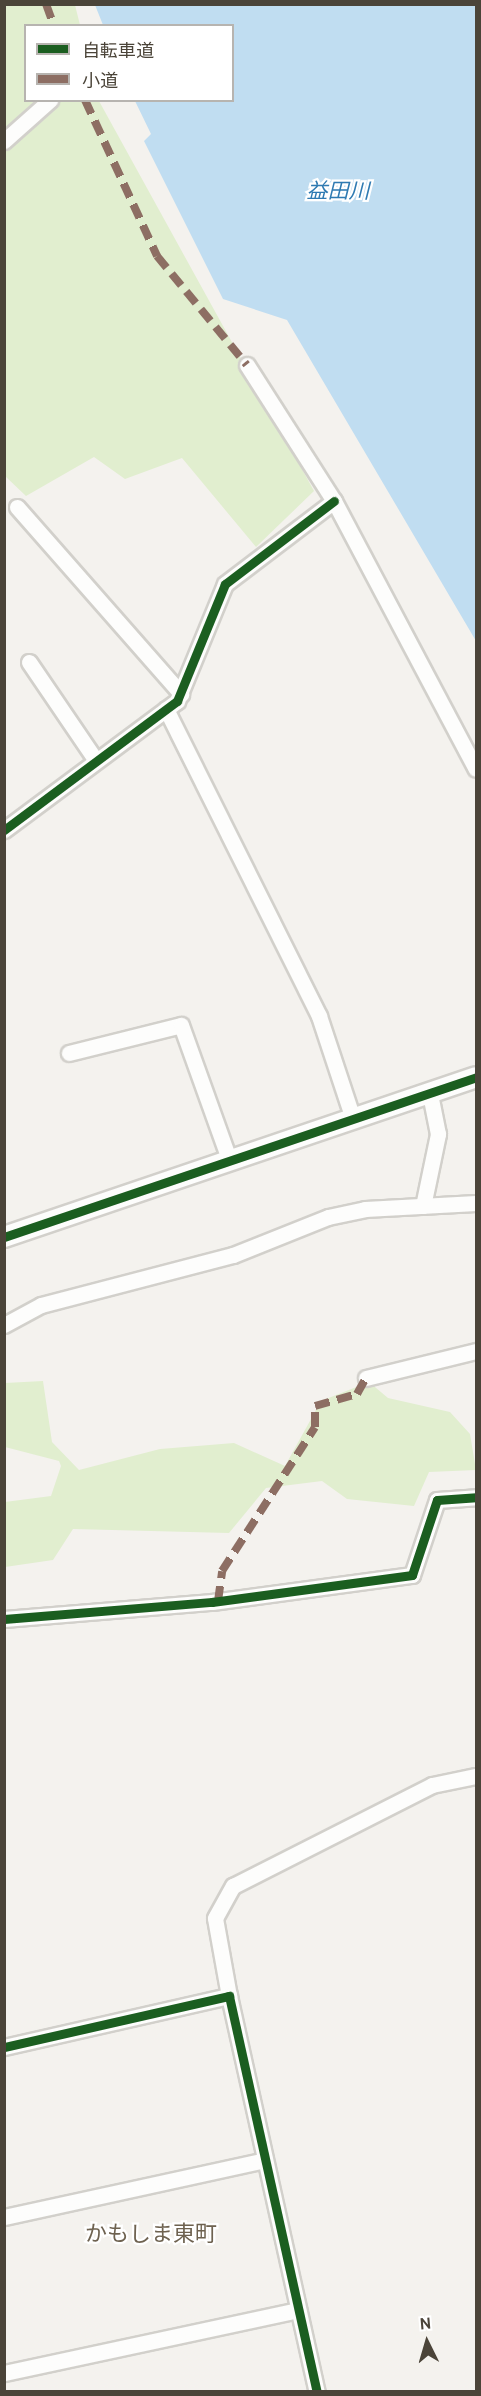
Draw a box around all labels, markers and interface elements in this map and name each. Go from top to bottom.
legend [24,24,234,102]
text: 自転車道 [82,40,154,62]
text: 小道 [82,70,118,92]
water label: 益田川 [307,178,369,204]
district label: かもしま東町 [85,2221,217,2247]
north arrow [397,2312,457,2372]
text: N [419,2314,432,2334]

